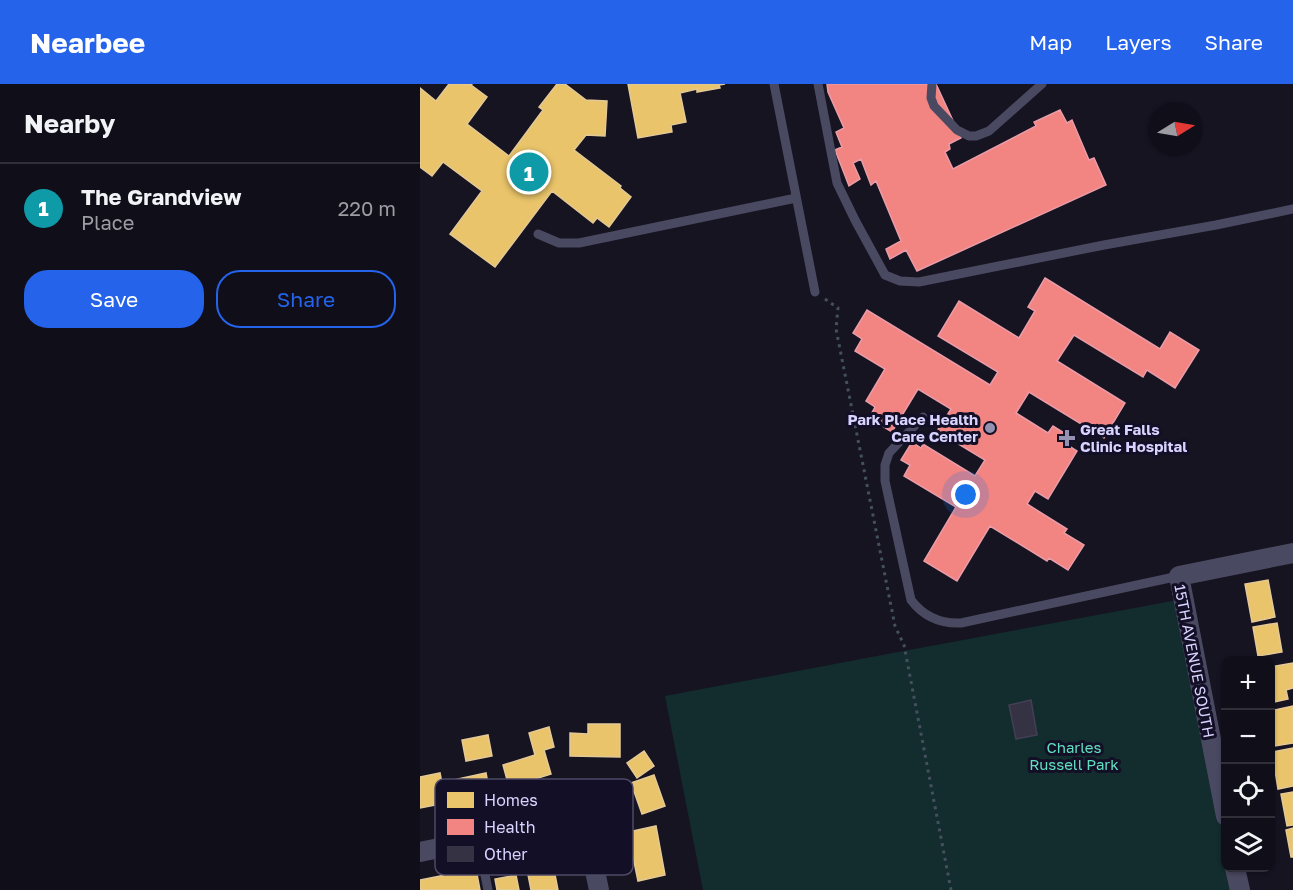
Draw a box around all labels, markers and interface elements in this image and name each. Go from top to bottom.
text: Nearbee [30,26,145,59]
text: Map [1029,29,1072,55]
text: Layers [1105,29,1172,55]
text: Share [1205,29,1263,55]
north arrow [1149,102,1203,156]
text: Nearby [24,108,115,139]
pin: 1 [510,150,548,194]
text: The Grandview [81,183,241,210]
text: 1 [38,196,49,220]
text: 220 m [338,196,396,220]
text: Place [81,210,134,234]
button: Save [24,270,204,328]
button: Share [216,270,396,328]
place label: Park Place Health Care Center [847,410,978,445]
place label: Great Falls Clinic Hospital [1080,420,1187,455]
marker: Park Place Health Care Center [983,421,997,435]
marker: Great Falls Clinic Hospital [1058,429,1076,447]
your location [951,480,980,509]
street label: 15TH AVENUE SOUTH [1171,583,1219,739]
map controls [1221,656,1275,872]
button: + [1221,656,1275,710]
button: − [1221,710,1275,764]
park label: Charles Russell Park [1029,738,1119,773]
button: locate [1221,764,1275,818]
legend [435,779,633,875]
text: Homes [484,790,538,810]
text: Health [484,817,536,837]
button: layers [1221,818,1275,872]
text: Other [484,844,528,864]

